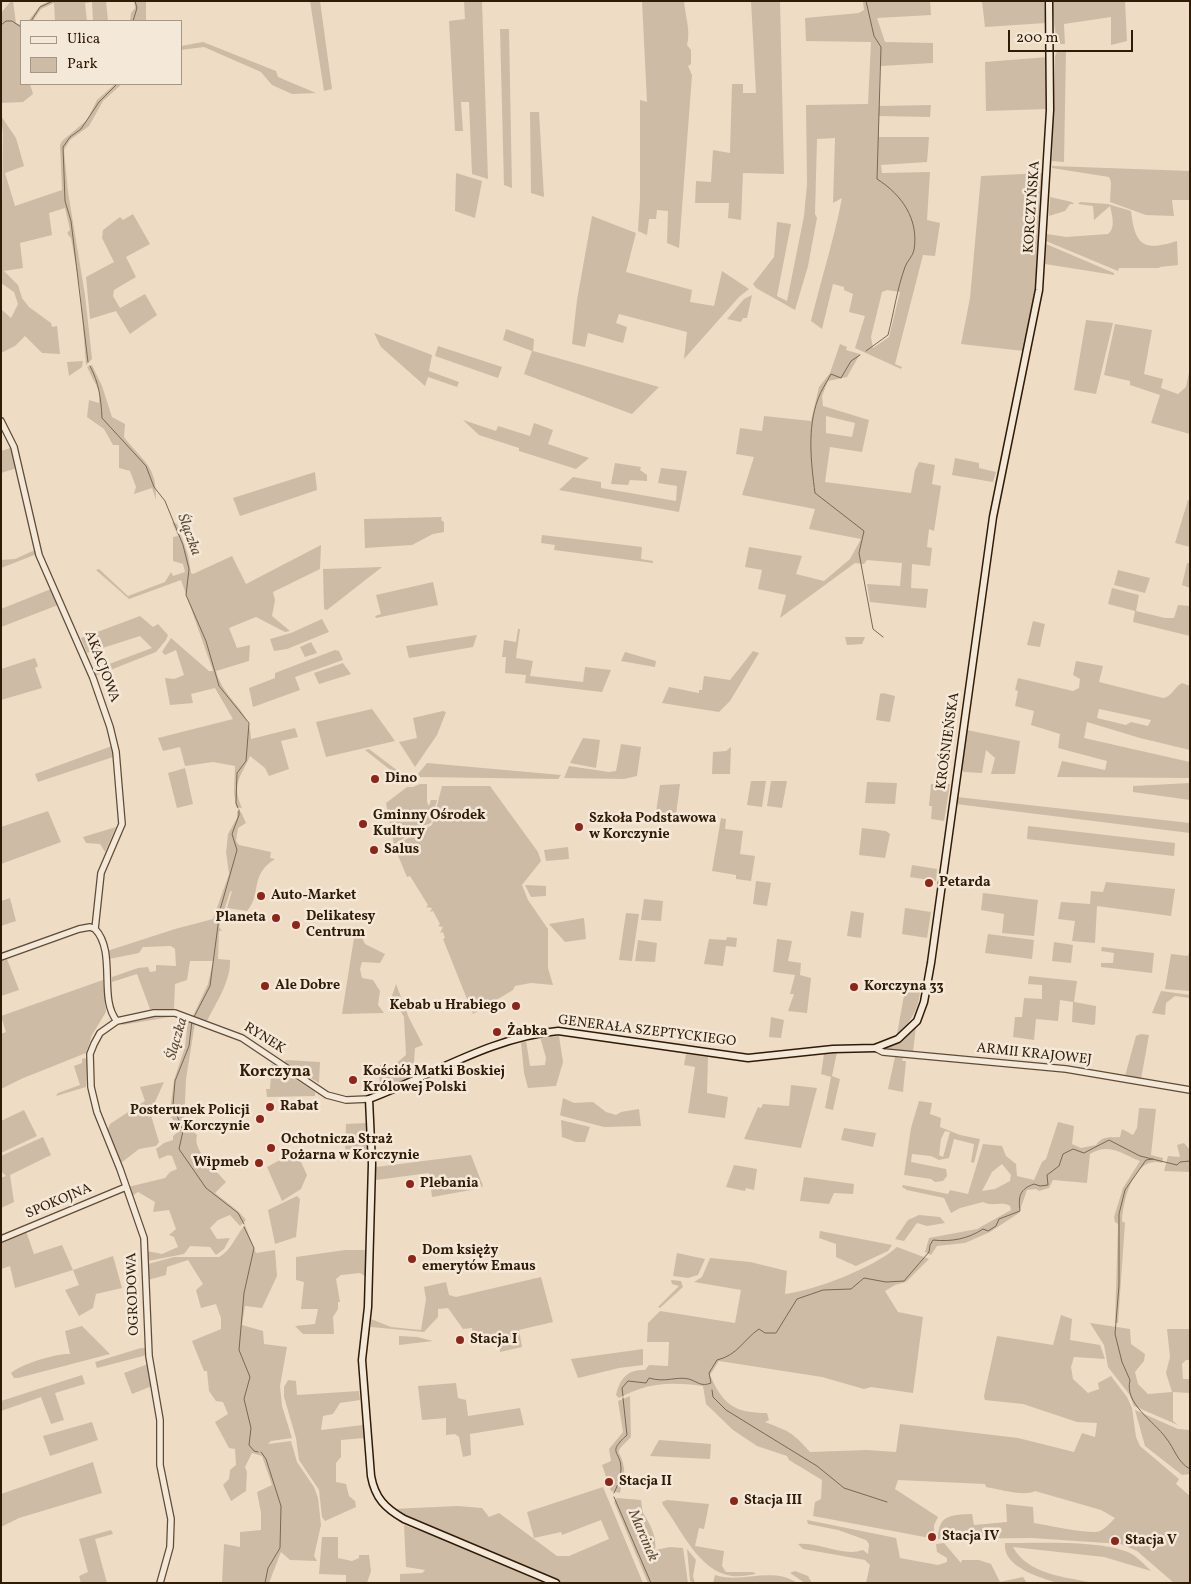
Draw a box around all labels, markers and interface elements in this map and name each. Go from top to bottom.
legend [20,20,182,85]
scale bar [1011,20,1136,52]
text: 200 m [1016,28,1059,49]
text: Ulica [67,29,100,50]
text: Park [67,54,98,75]
street label: KORCZYŃSKA [1021,160,1045,254]
water label: Ślączka [172,512,204,558]
street label: AKACJOWA [80,629,122,705]
street label: KROŚNIEŃSKA [934,691,964,791]
place label: Dino [385,771,417,787]
marker: Dino [369,773,381,785]
place label: Gminny Ośrodek Kultury [373,808,486,840]
place label: Szkoła Podstawowa w Korczynie [589,811,716,844]
marker: Gminny Ośrodek Kultury [357,818,369,830]
marker: Szkoła Podstawowa w Korczynie [573,821,585,833]
place label: Salus [384,842,419,858]
marker: Salus [368,844,380,856]
place label: Petarda [939,875,991,891]
marker: Petarda [923,877,935,889]
place label: Auto-Market [271,888,356,904]
marker: Auto-Market [255,890,267,902]
place label: Delikatesy Centrum [306,909,375,942]
place label: Planeta [216,910,266,926]
marker: Planeta [270,912,282,924]
marker: Delikatesy Centrum [290,919,302,931]
place label: Ale Dobre [275,978,340,994]
place label: Korczyna 33 [864,979,944,995]
marker: Ale Dobre [259,980,271,992]
marker: Korczyna 33 [848,981,860,993]
place label: Kebab u Hrabiego [390,998,506,1014]
marker: Kebab u Hrabiego [510,1000,522,1012]
street label: GENERAŁA SZEPTYCKIEGO [557,1013,737,1051]
water label: Ślączka [163,1016,193,1062]
street label: RYNEK [240,1020,288,1058]
place label: Żabka [507,1024,548,1040]
marker: Żabka [491,1026,503,1038]
street label: ARMII KRAJOWEJ [976,1041,1092,1069]
district label: Korczyna [239,1063,311,1083]
place label: Kościół Matki Boskiej Królowej Polski [363,1064,505,1096]
marker: Kościół Matki Boskiej Królowej Polski [347,1074,359,1086]
place label: Rabat [280,1099,319,1115]
marker: Rabat [264,1101,276,1113]
place label: Posterunek Policji w Korczynie [130,1103,250,1136]
marker: Posterunek Policji w Korczynie [254,1113,266,1125]
place label: Ochotnicza Straż Pożarna w Korczynie [281,1132,419,1164]
marker: Ochotnicza Straż Pożarna w Korczynie [265,1142,277,1154]
place label: Wipmeb [193,1155,249,1171]
marker: Wipmeb [253,1157,265,1169]
place label: Plebania [420,1176,479,1192]
marker: Plebania [404,1178,416,1190]
street label: SPOKOJNA [24,1181,94,1223]
place label: Dom księży emerytów Emaus [422,1243,536,1276]
street label: OGRODOWA [124,1252,144,1336]
marker: Dom księży emerytów Emaus [406,1253,418,1265]
place label: Stacja I [470,1332,517,1348]
marker: Stacja I [454,1334,466,1346]
place label: Stacja II [619,1474,672,1490]
marker: Stacja II [603,1476,615,1488]
place label: Stacja III [744,1493,802,1509]
marker: Stacja III [728,1495,740,1507]
water label: Marcinek [623,1507,661,1565]
place label: Stacja IV [942,1529,999,1545]
marker: Stacja IV [926,1531,938,1543]
place label: Stacja V [1125,1533,1177,1549]
marker: Stacja V [1109,1535,1121,1547]

